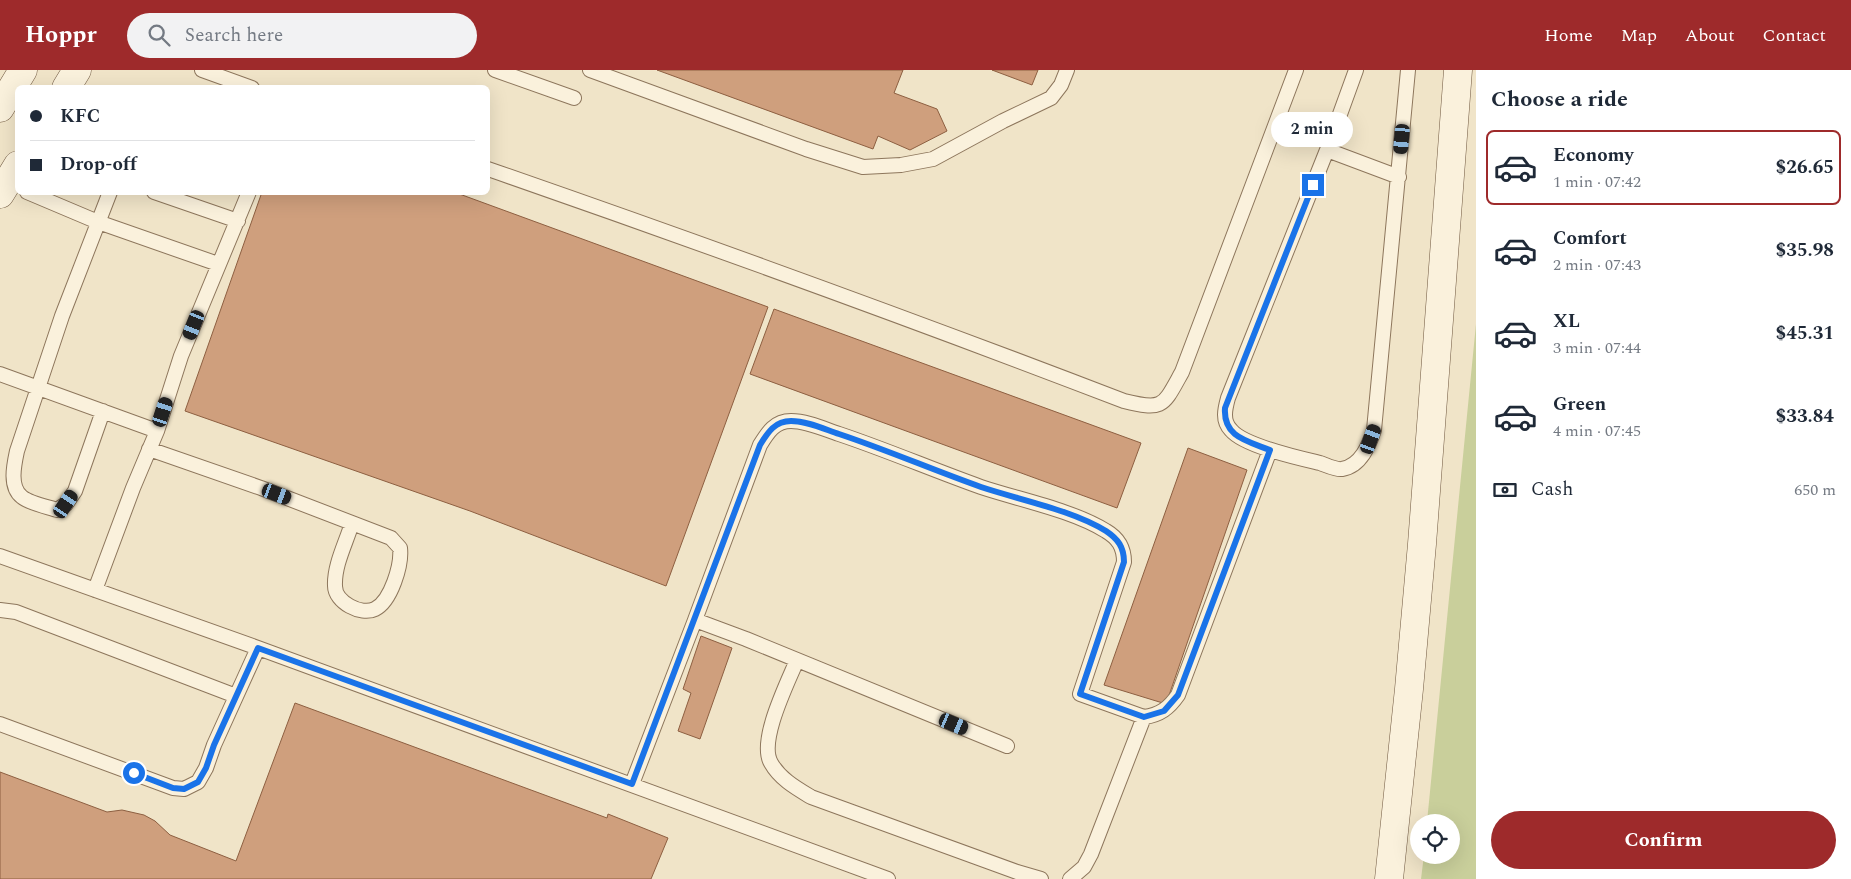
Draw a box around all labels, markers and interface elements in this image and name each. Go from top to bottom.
search box [127,13,477,58]
text: Hoppr [25,17,97,53]
icon: search [145,21,173,49]
text: Search here [185,21,283,50]
text: Home [1544,22,1593,49]
text: Map [1621,22,1657,49]
text: About [1685,22,1735,49]
text: Contact [1763,22,1826,49]
text: Choose a ride [1491,83,1628,116]
text: KFC [60,102,100,131]
callout: 2 min [1272,112,1354,148]
text: 2 min [1291,117,1333,141]
car [1393,123,1410,155]
text: Economy [1553,141,1634,170]
icon: car [1493,145,1538,190]
text: Drop-off [60,150,137,179]
text: $26.65 [1776,153,1834,182]
text: 1 min · 07:42 [1553,170,1641,194]
route end [1302,174,1324,196]
text: Comfort [1553,224,1627,253]
icon: car [1493,228,1538,273]
text: $35.98 [1776,236,1834,265]
text: 2 min · 07:43 [1553,253,1641,277]
text: XL [1553,307,1580,336]
car [181,308,206,342]
icon: car [1493,311,1538,356]
text: $45.31 [1776,319,1834,348]
text: 3 min · 07:44 [1553,336,1641,360]
text: Green [1553,390,1606,419]
icon: car [1493,394,1538,439]
car [151,395,174,429]
text: $33.84 [1776,402,1834,431]
text: 4 min · 07:45 [1553,419,1641,443]
car [1358,422,1383,456]
text: Cash [1531,475,1573,504]
icon: cash [1491,476,1519,504]
text: 650 m [1794,478,1836,502]
car [260,482,293,506]
car [51,487,80,521]
car [937,711,970,737]
route start [123,762,145,784]
button: Confirm [1491,811,1836,869]
map controls [1410,814,1460,864]
button: locate [1410,814,1460,864]

